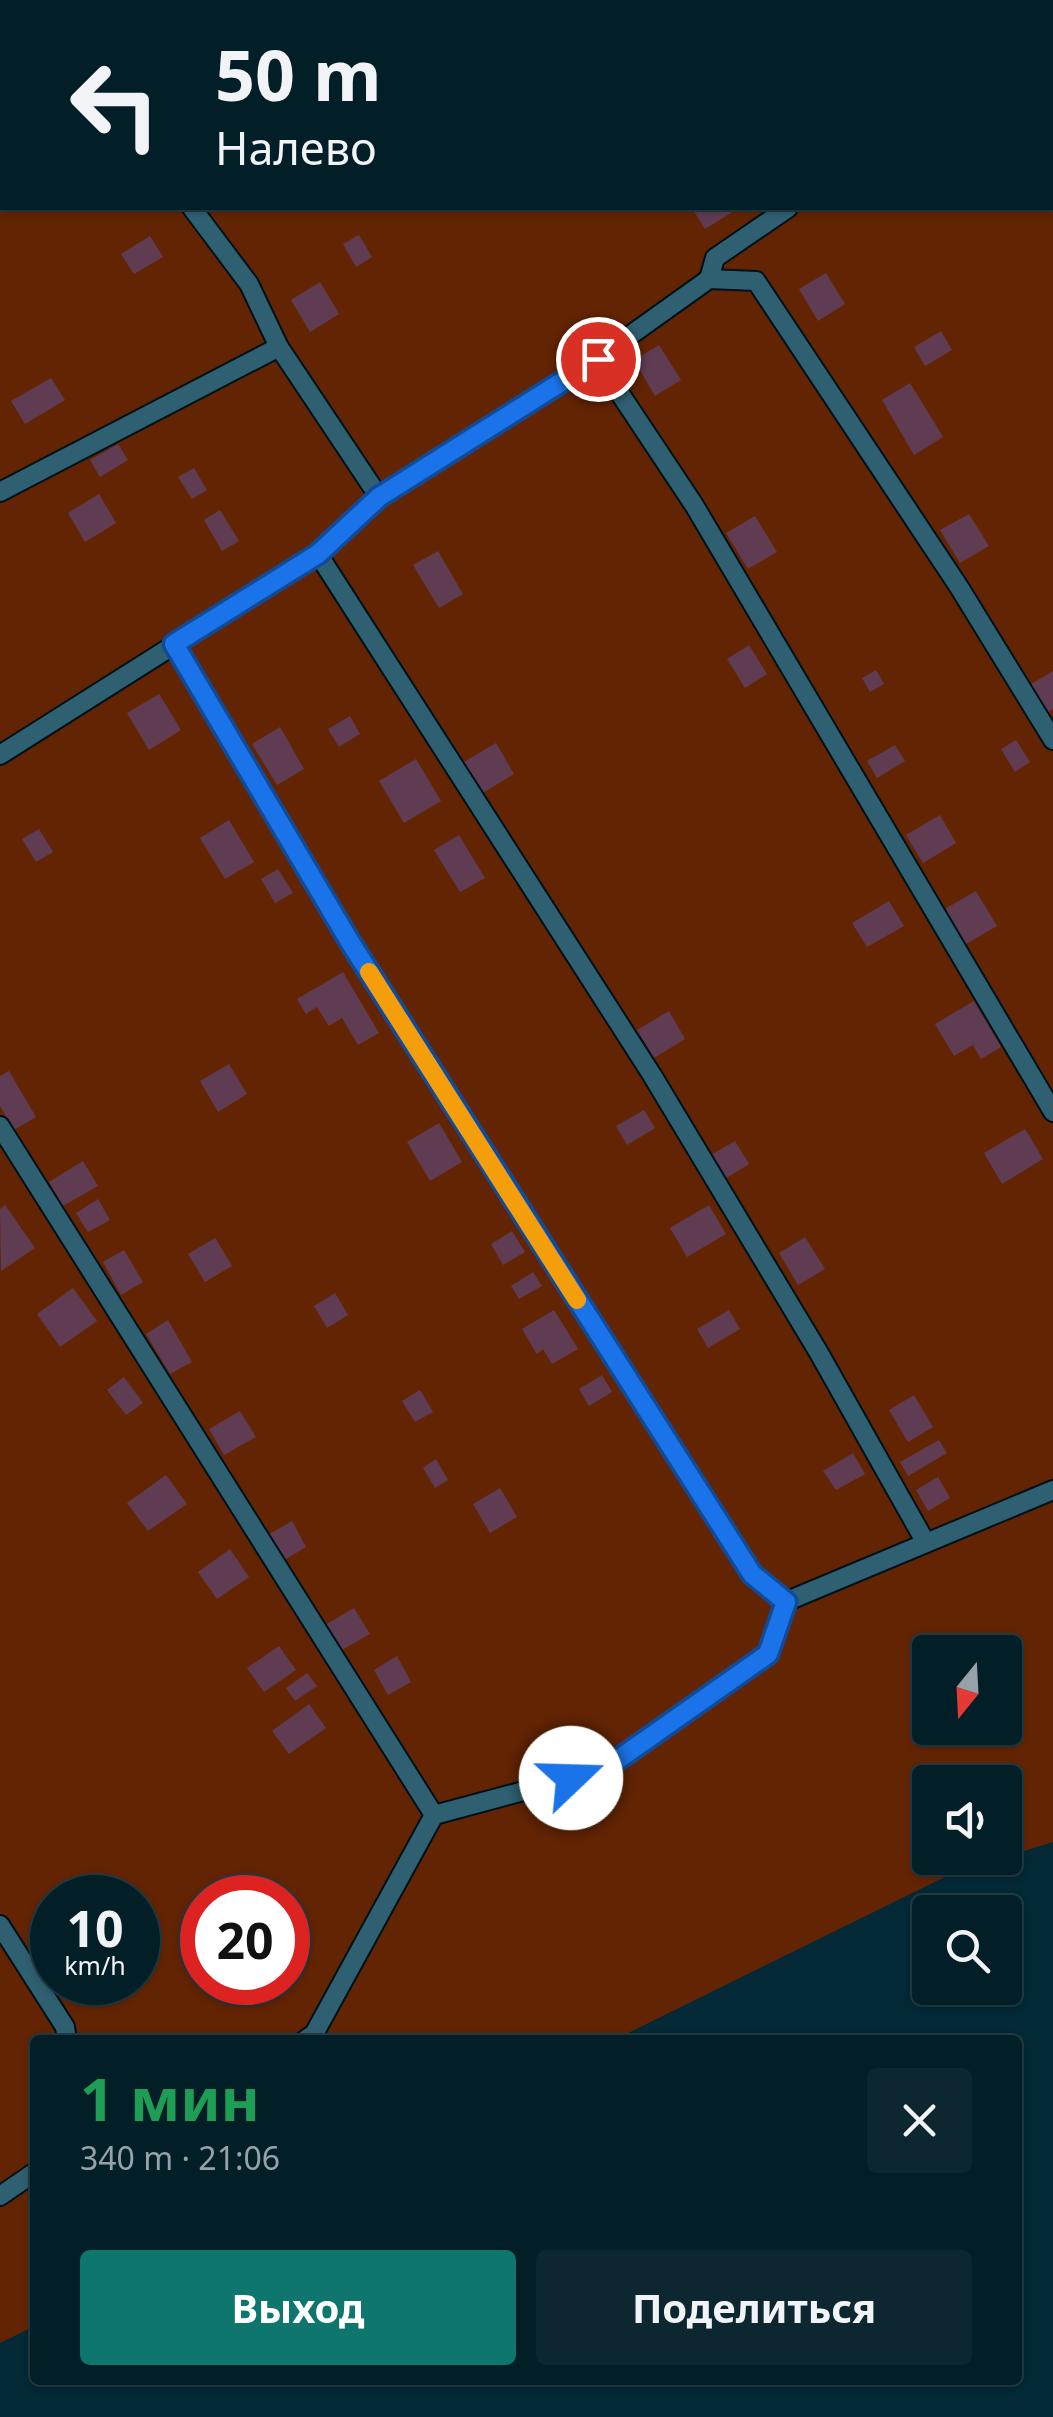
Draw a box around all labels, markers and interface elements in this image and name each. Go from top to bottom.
text: 50 m [215,26,382,122]
icon: left [50,40,180,170]
text: Налево [215,117,377,178]
pin [556,317,641,402]
icon: arrive [571,332,626,387]
north arrow [912,1635,1022,1745]
map controls [912,1635,1022,2005]
position arrow [519,1726,623,1830]
button: sound [912,1765,1022,1875]
speed limit sign: 20 [180,1875,310,2005]
text: 10 [66,1894,124,1962]
button: search [912,1895,1022,2005]
text: km/h [64,1948,126,1982]
text: 1 мин [80,2057,260,2139]
button: close [867,2068,972,2173]
text: 340 m · 21:06 [80,2136,280,2179]
button: Выход [80,2250,516,2365]
button: Поделиться [536,2250,972,2365]

